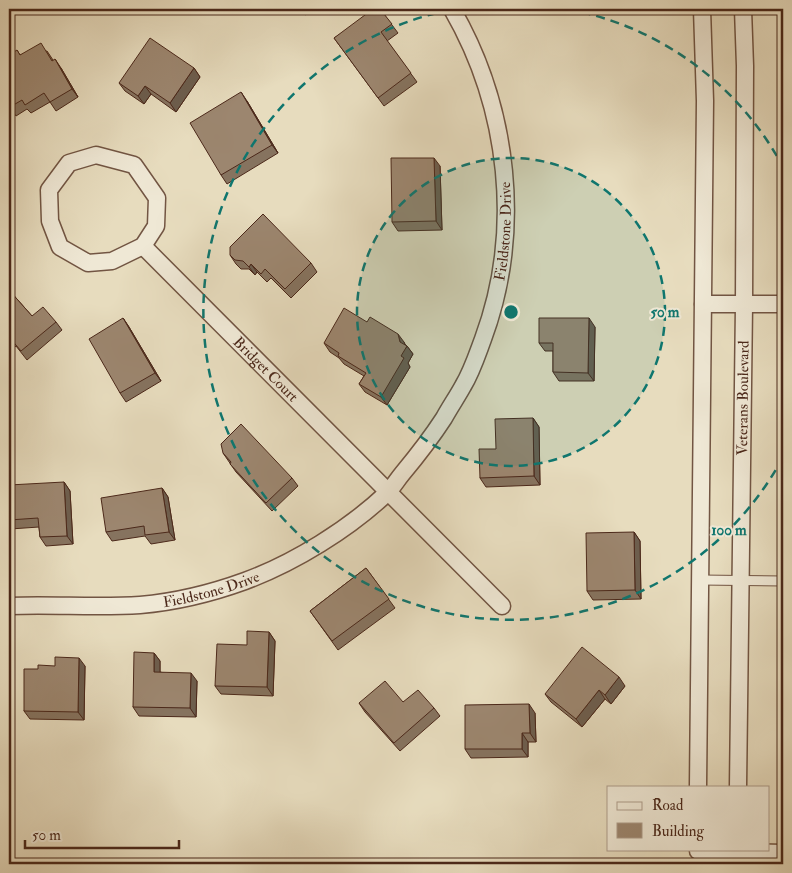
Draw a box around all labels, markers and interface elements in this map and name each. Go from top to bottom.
street label: Fieldstone Drive [490,181,516,282]
centre of rings [502,303,520,321]
text: 50 m [651,303,680,322]
street label: Bridget Court [229,333,302,406]
street label: Veterans Boulevard [733,340,754,456]
text: 100 m [711,521,747,540]
street label: Fieldstone Drive [162,567,262,612]
legend [607,786,770,850]
text: Road [652,796,684,815]
scale bar [25,818,179,850]
text: Building [652,822,704,841]
text: 50 m [32,826,61,845]

